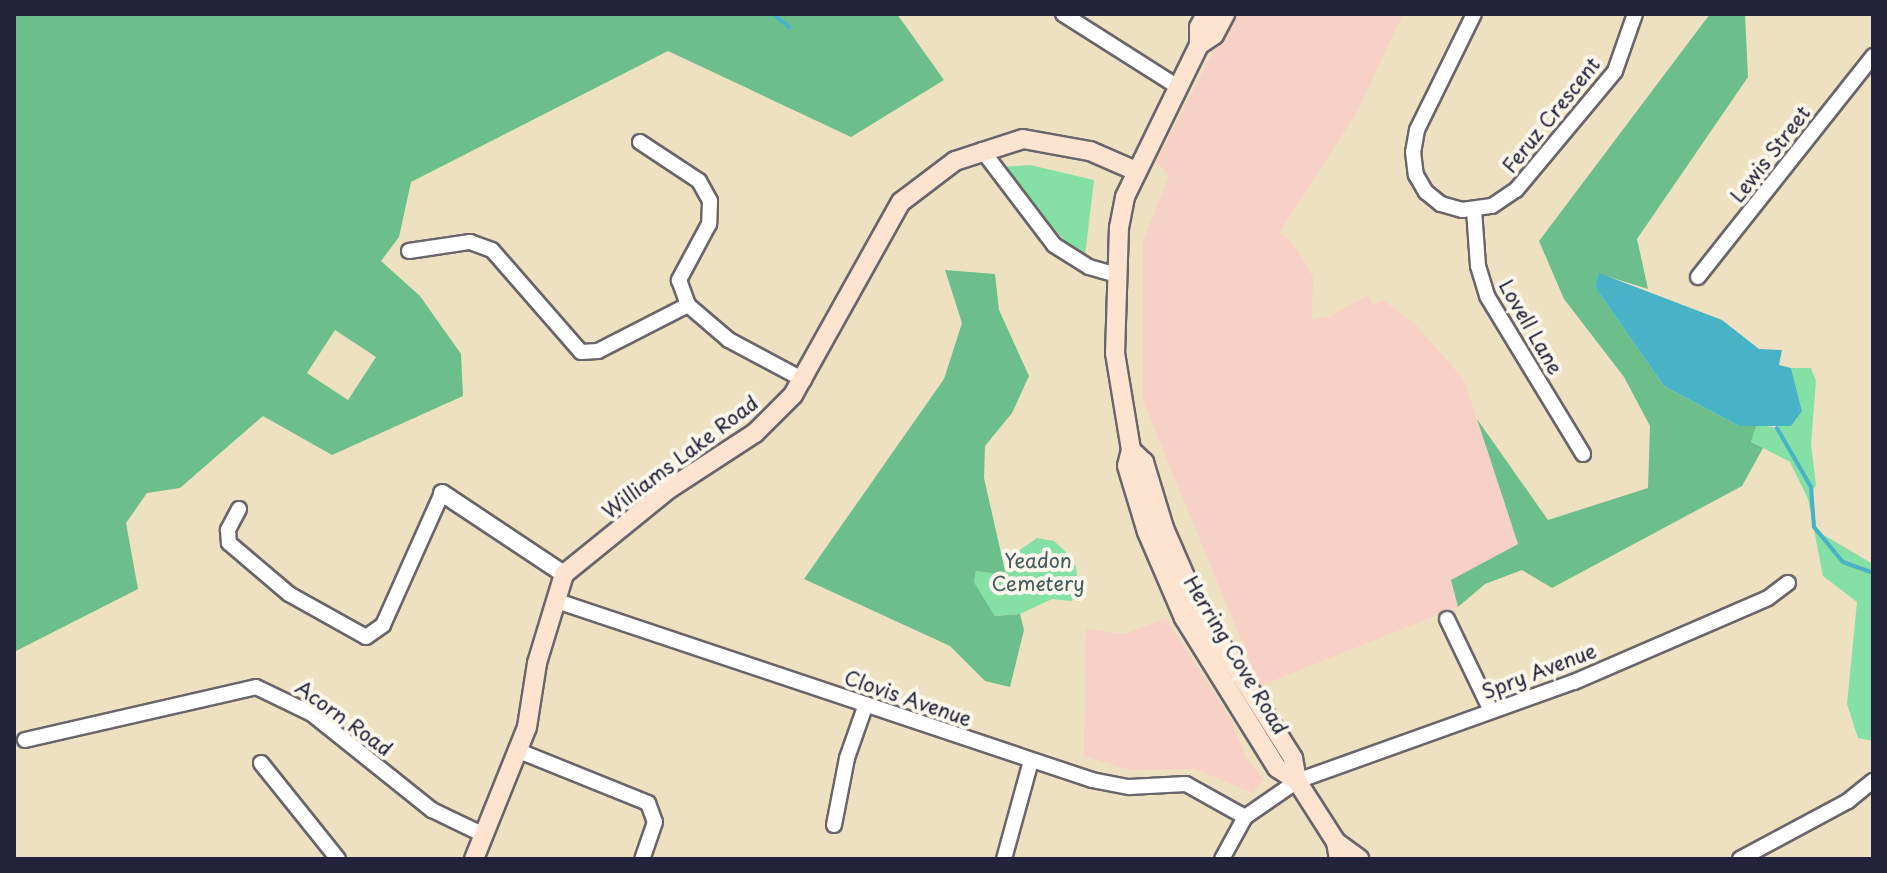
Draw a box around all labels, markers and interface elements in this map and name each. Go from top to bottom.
street label: Feruz Crescent [1497,52,1605,178]
street label: Lewis Street [1725,100,1815,208]
street label: Lovell Lane [1494,275,1568,379]
street label: Williams Lake Road [597,390,763,524]
park label: Yeadon Cemetery [991,549,1085,596]
street label: Herring Cove Road [1179,571,1293,739]
street label: Spry Avenue [1479,638,1599,704]
street label: Clovis Avenue [842,665,974,731]
street label: Acorn Road [291,675,397,761]

